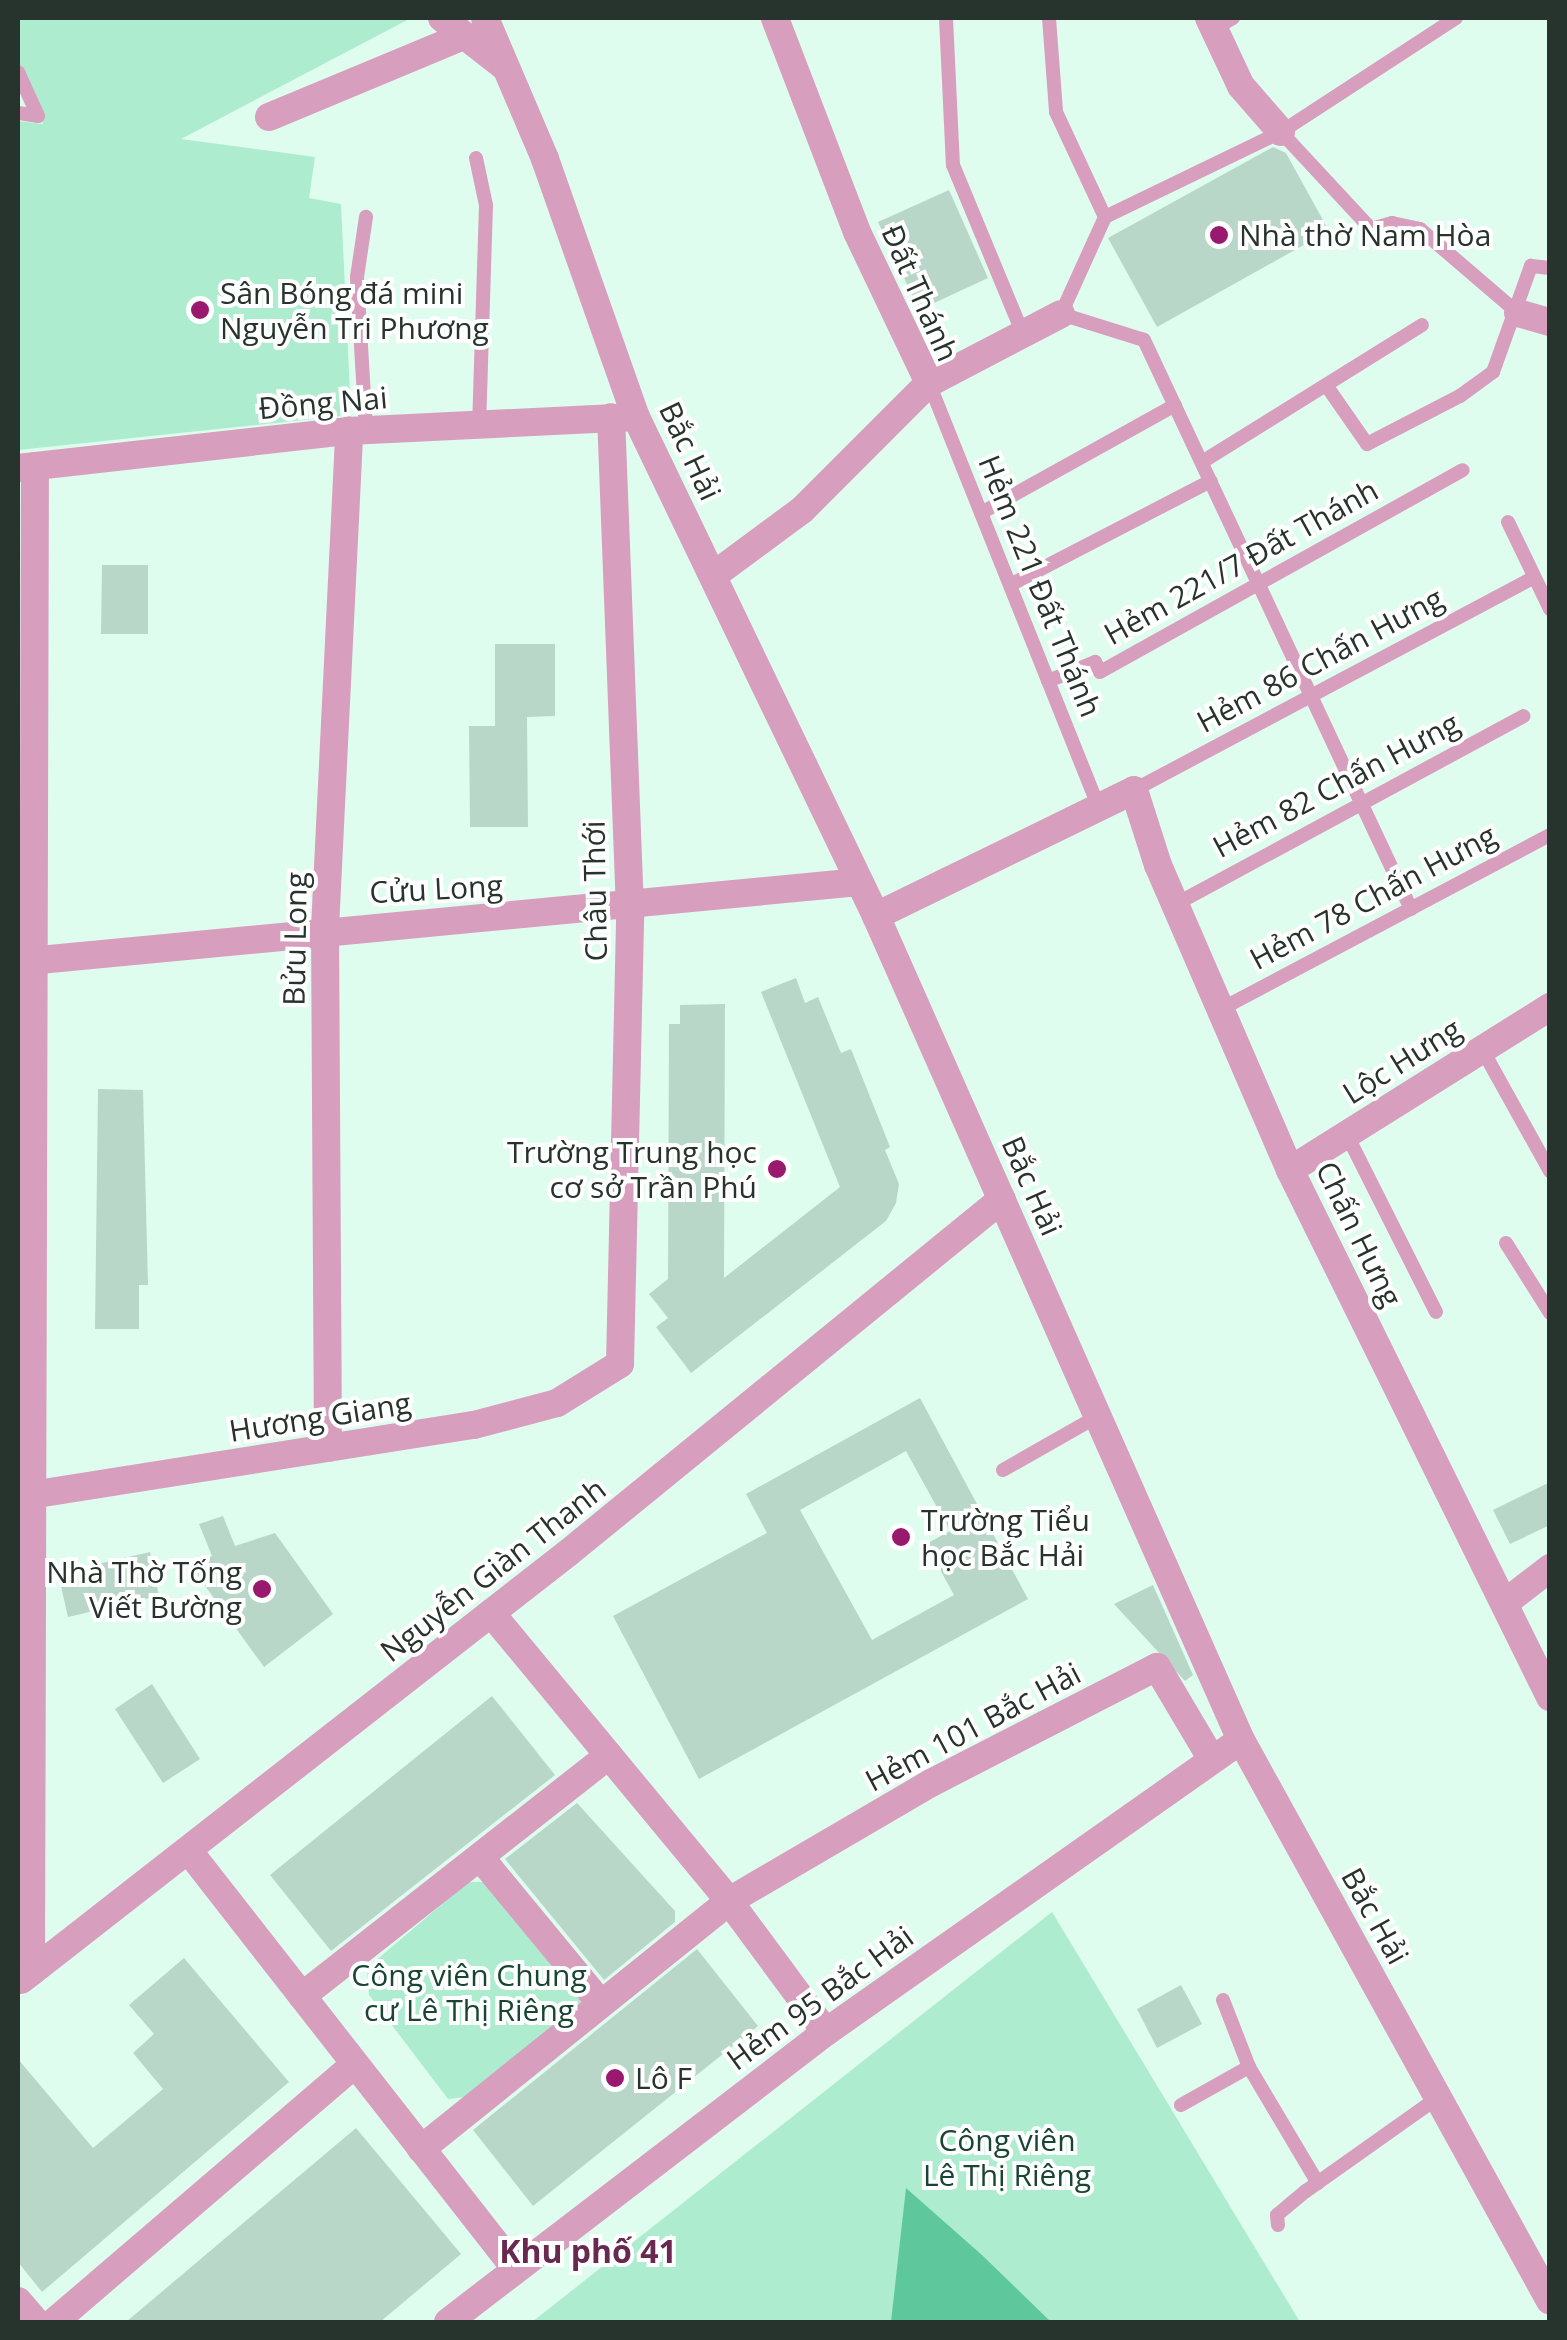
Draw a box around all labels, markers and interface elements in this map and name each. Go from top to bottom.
place label: Nhà thờ Nam Hòa [1239,217,1491,253]
street label: Đất Thánh [874,219,966,367]
marker: Nhà thờ Nam Hòa [1208,224,1230,246]
place label: Sân Bóng đá mini Nguyễn Tri Phương [220,275,489,346]
marker: Sân Bóng đá mini Nguyễn Tri Phương [189,299,211,321]
street label: Đồng Nai [257,379,389,427]
street label: Bắc Hải [652,396,728,506]
street label: Hẻm 221 Đất Thánh [971,450,1109,722]
street label: Hẻm 221/7 Đất Thánh [1098,472,1384,652]
street label: Hẻm 86 Chấn Hưng [1191,580,1449,740]
street label: Hẻm 82 Chấn Hưng [1207,705,1465,865]
street label: Hẻm 78 Chấn Hưng [1244,817,1502,977]
street label: Châu Thới [576,820,614,962]
street label: Cửu Long [368,868,504,910]
street label: Bửu Long [276,872,314,1006]
street label: Lộc Hưng [1336,1011,1468,1111]
street label: Bắc Hải [994,1131,1070,1241]
place label: Trường Trung học cơ sở Trần Phú [507,1134,757,1204]
street label: Chấn Hưng [1308,1156,1410,1312]
marker: Trường Trung học cơ sở Trần Phú [766,1158,788,1180]
street label: Hương Giang [227,1385,413,1449]
street label: Nguyễn Giàn Thanh [373,1471,613,1669]
place label: Trường Tiểu học Bắc Hải [921,1502,1090,1572]
marker: Trường Tiểu học Bắc Hải [890,1526,912,1548]
place label: Nhà Thờ Tống Viết Bường [46,1554,242,1624]
marker: Nhà Thờ Tống Viết Bường [251,1578,273,1600]
street label: Hẻm 101 Bắc Hải [859,1655,1087,1799]
street label: Bắc Hải [1334,1862,1416,1970]
street label: Hẻm 95 Bắc Hải [720,1918,920,2078]
park label: Công viên Chung cư Lê Thị Riêng [351,1957,587,2028]
place label: Lô F [635,2060,692,2096]
marker: Lô F [604,2067,626,2089]
park label: Công viên Lê Thị Riêng [923,2122,1091,2192]
district label: Khu phố 41 [499,2232,677,2270]

